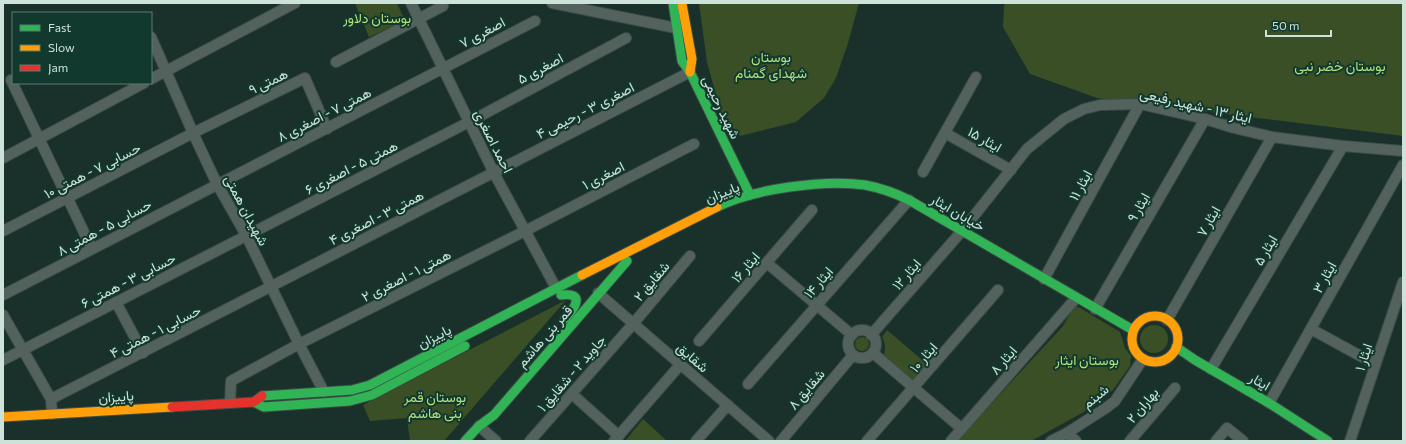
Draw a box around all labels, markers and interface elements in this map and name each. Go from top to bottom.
park label: بوستان دلاور [342,9,411,27]
legend [12,12,152,84]
scale bar [1266,12,1331,38]
street label: اصغری ۷ [456,13,508,52]
text: 50 m [1272,18,1300,32]
text: Fast [48,20,71,34]
text: Slow [48,40,75,54]
park label: بوستان شهدای گمنام [735,48,807,82]
street label: اصغری ۵ [514,49,566,88]
park label: بوستان خضر نبی [1294,57,1386,75]
text: Jam [48,60,68,75]
street label: همتی ۹ [246,64,291,99]
street label: شهید رحیمی [698,72,745,142]
street label: اصغری ۳ - رحیمی ۴ [533,78,637,143]
street label: همتی ۷ - اصغری ۸ [274,83,375,146]
street label: ایثار ۱۳ - شهید رفیعی [1138,84,1254,127]
street label: احمد اصغری [470,106,517,176]
street label: ایثار ۱۵ [964,123,1005,156]
street label: همتی ۵ - اصغری ۶ [302,136,401,199]
street label: حسابی ۷ - همتی ۱۰ [41,138,144,203]
street label: اصغری ۱ [579,157,627,194]
street label: ایثار ۱۱ [1065,167,1096,204]
street label: شهیدان همتی [220,172,273,249]
street label: پاییزان [702,177,742,208]
street label: همتی ۳ - اصغری ۴ [326,186,427,249]
street label: خیابان ایثار [927,189,988,235]
street label: ایثار ۹ [1123,189,1154,225]
street label: حسابی ۵ - همتی ۸ [54,195,155,260]
street label: ایثار ۷ [1193,203,1224,240]
street label: ایثار ۵ [1249,232,1281,269]
street label: همتی ۱ - اصغری ۲ [358,245,454,306]
street label: ایثار ۱۶ [727,248,764,286]
street label: حسابی ۳ - همتی ۶ [78,249,179,312]
street label: ایثار ۱۲ [888,255,925,294]
street label: شقایق ۲ [629,258,673,305]
street label: ایثار ۳ [1308,258,1340,296]
street label: ایثار ۱۴ [800,263,837,302]
street label: حسابی ۱ - همتی ۴ [107,301,204,362]
street label: قمر بنی هاشم [513,302,576,371]
street label: پاییزان [414,320,455,353]
street label: جاوید ۲ - شقایق ۱ [533,331,610,415]
street label: شقایق [673,339,712,376]
street label: ایثار ۱۰ [905,339,941,376]
street label: ایثار ۱ [1351,341,1376,373]
street label: ایثار ۸ [986,342,1021,378]
park label: بوستان ایثار [1054,351,1119,369]
street label: شقایق ۸ [784,365,829,413]
street label: ایثار [1245,368,1274,395]
street label: شبنم [1078,380,1112,413]
street label: بهاران ۲ [1122,384,1163,427]
street label: پاییزان [98,386,134,408]
park label: بوستان قمر بنی هاشم [403,388,466,422]

